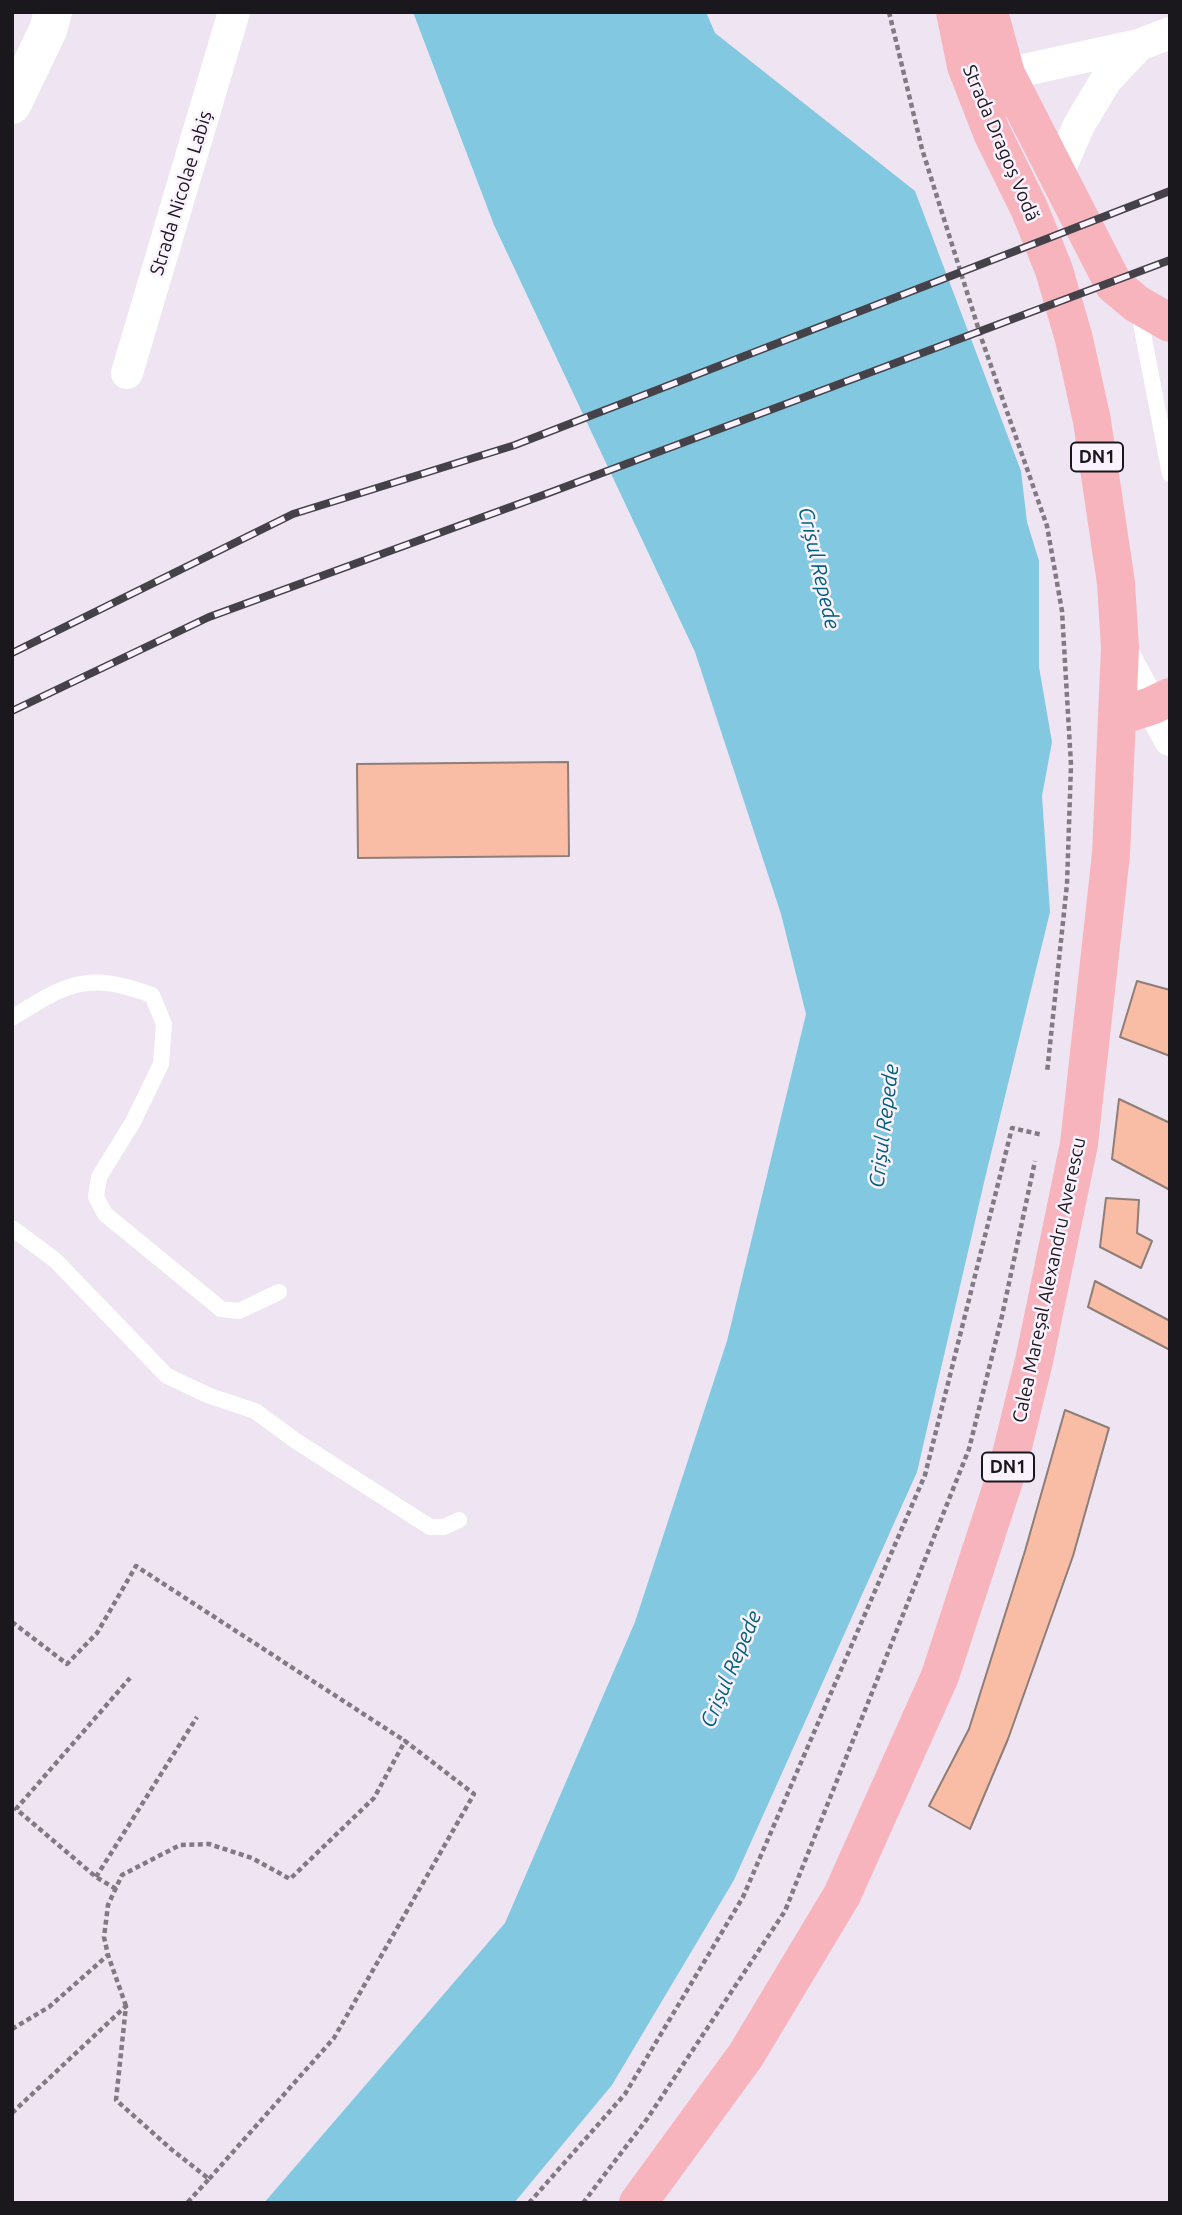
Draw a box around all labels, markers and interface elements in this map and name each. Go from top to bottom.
street label: Strada Dragoș Vodă [958,61,1044,225]
street label: Strada Nicolae Labiș [145,108,217,278]
road number: DN1 [1071,443,1123,472]
water label: Crișul Repede [793,505,845,631]
water label: Crișul Repede [864,1063,904,1189]
street label: Calea Mareșal Alexandru Averescu [1008,1135,1090,1425]
road number: DN1 [982,1452,1034,1482]
water label: Crișul Repede [695,1607,767,1731]

